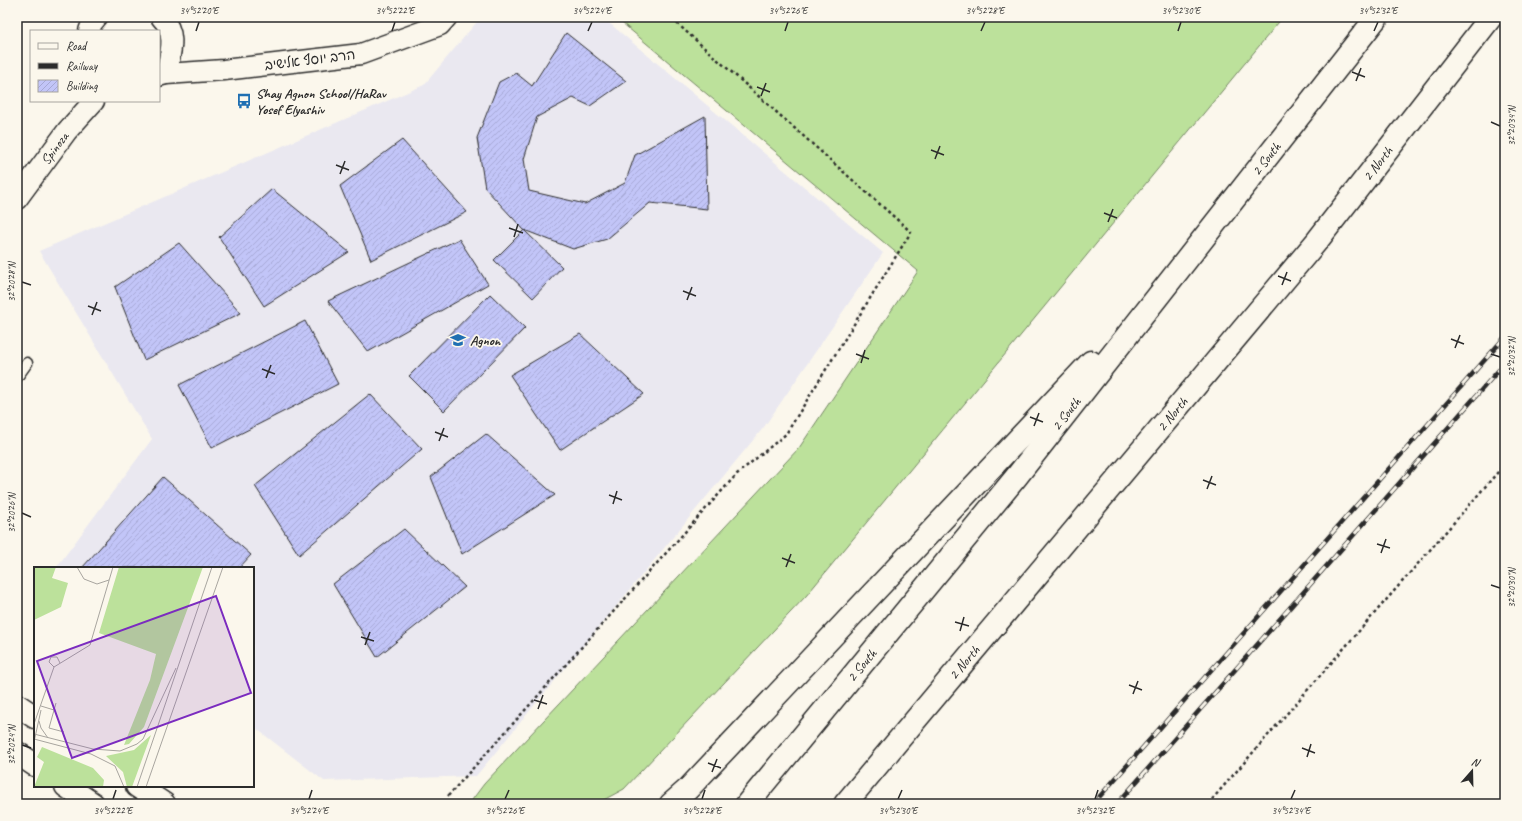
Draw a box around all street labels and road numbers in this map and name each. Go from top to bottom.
street label: הרב יוסף אלישיב [264,46,356,74]
street label: Spinoza [37,128,73,168]
street label: 2 South [1248,138,1284,179]
street label: 2 North [1359,142,1396,184]
street label: 2 South [1048,393,1085,434]
street label: 2 North [1153,393,1191,434]
street label: 2 North [945,641,983,683]
street label: 2 South [843,645,880,685]

